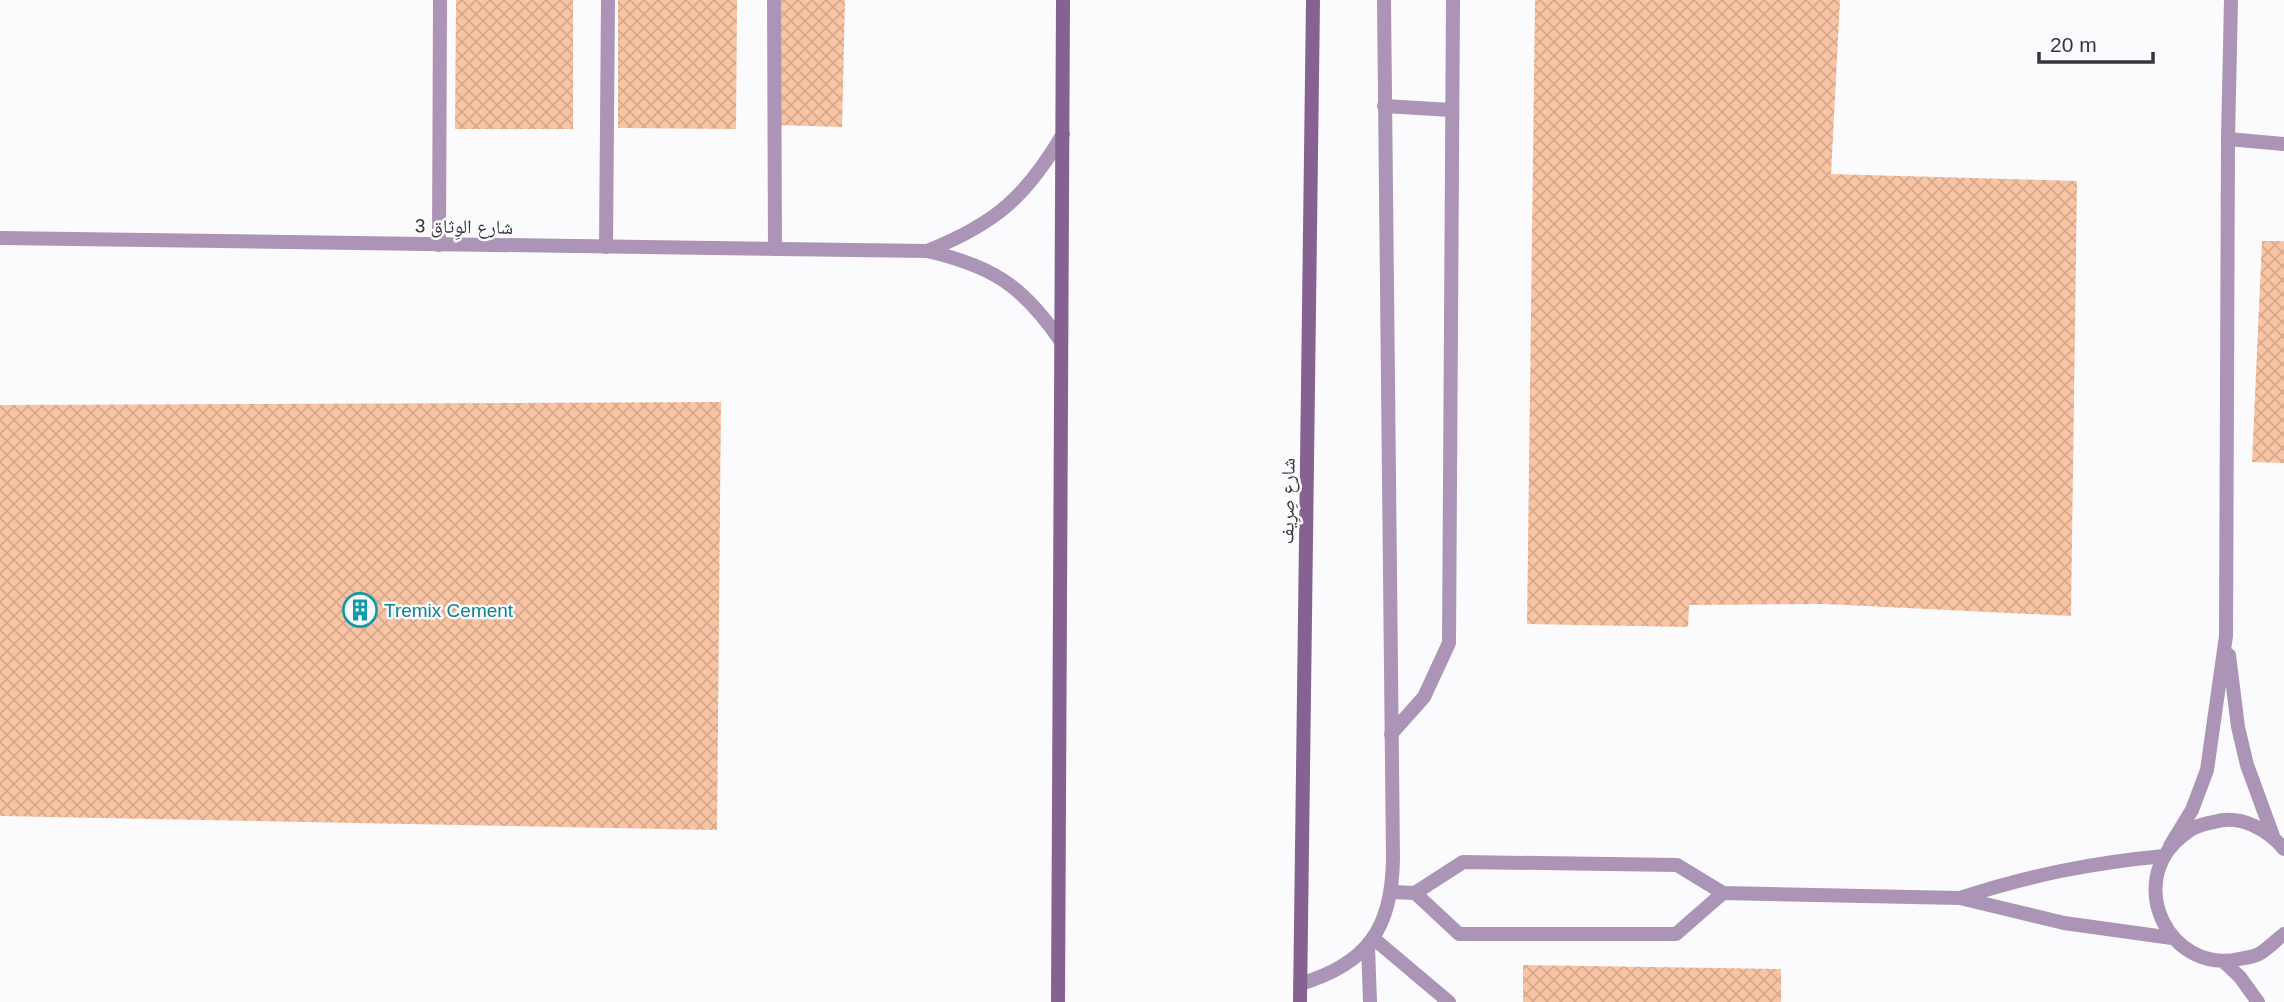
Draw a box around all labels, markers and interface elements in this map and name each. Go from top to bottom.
scale bar [2039,21,2153,65]
text: 20 m [2050,33,2097,56]
street label: شارع الوِثاق 3 [415,215,513,242]
street label: شارع صِرِيف [1276,458,1303,544]
building icon: Tremix Cement [341,591,379,629]
place label: Tremix Cement [384,600,514,621]

